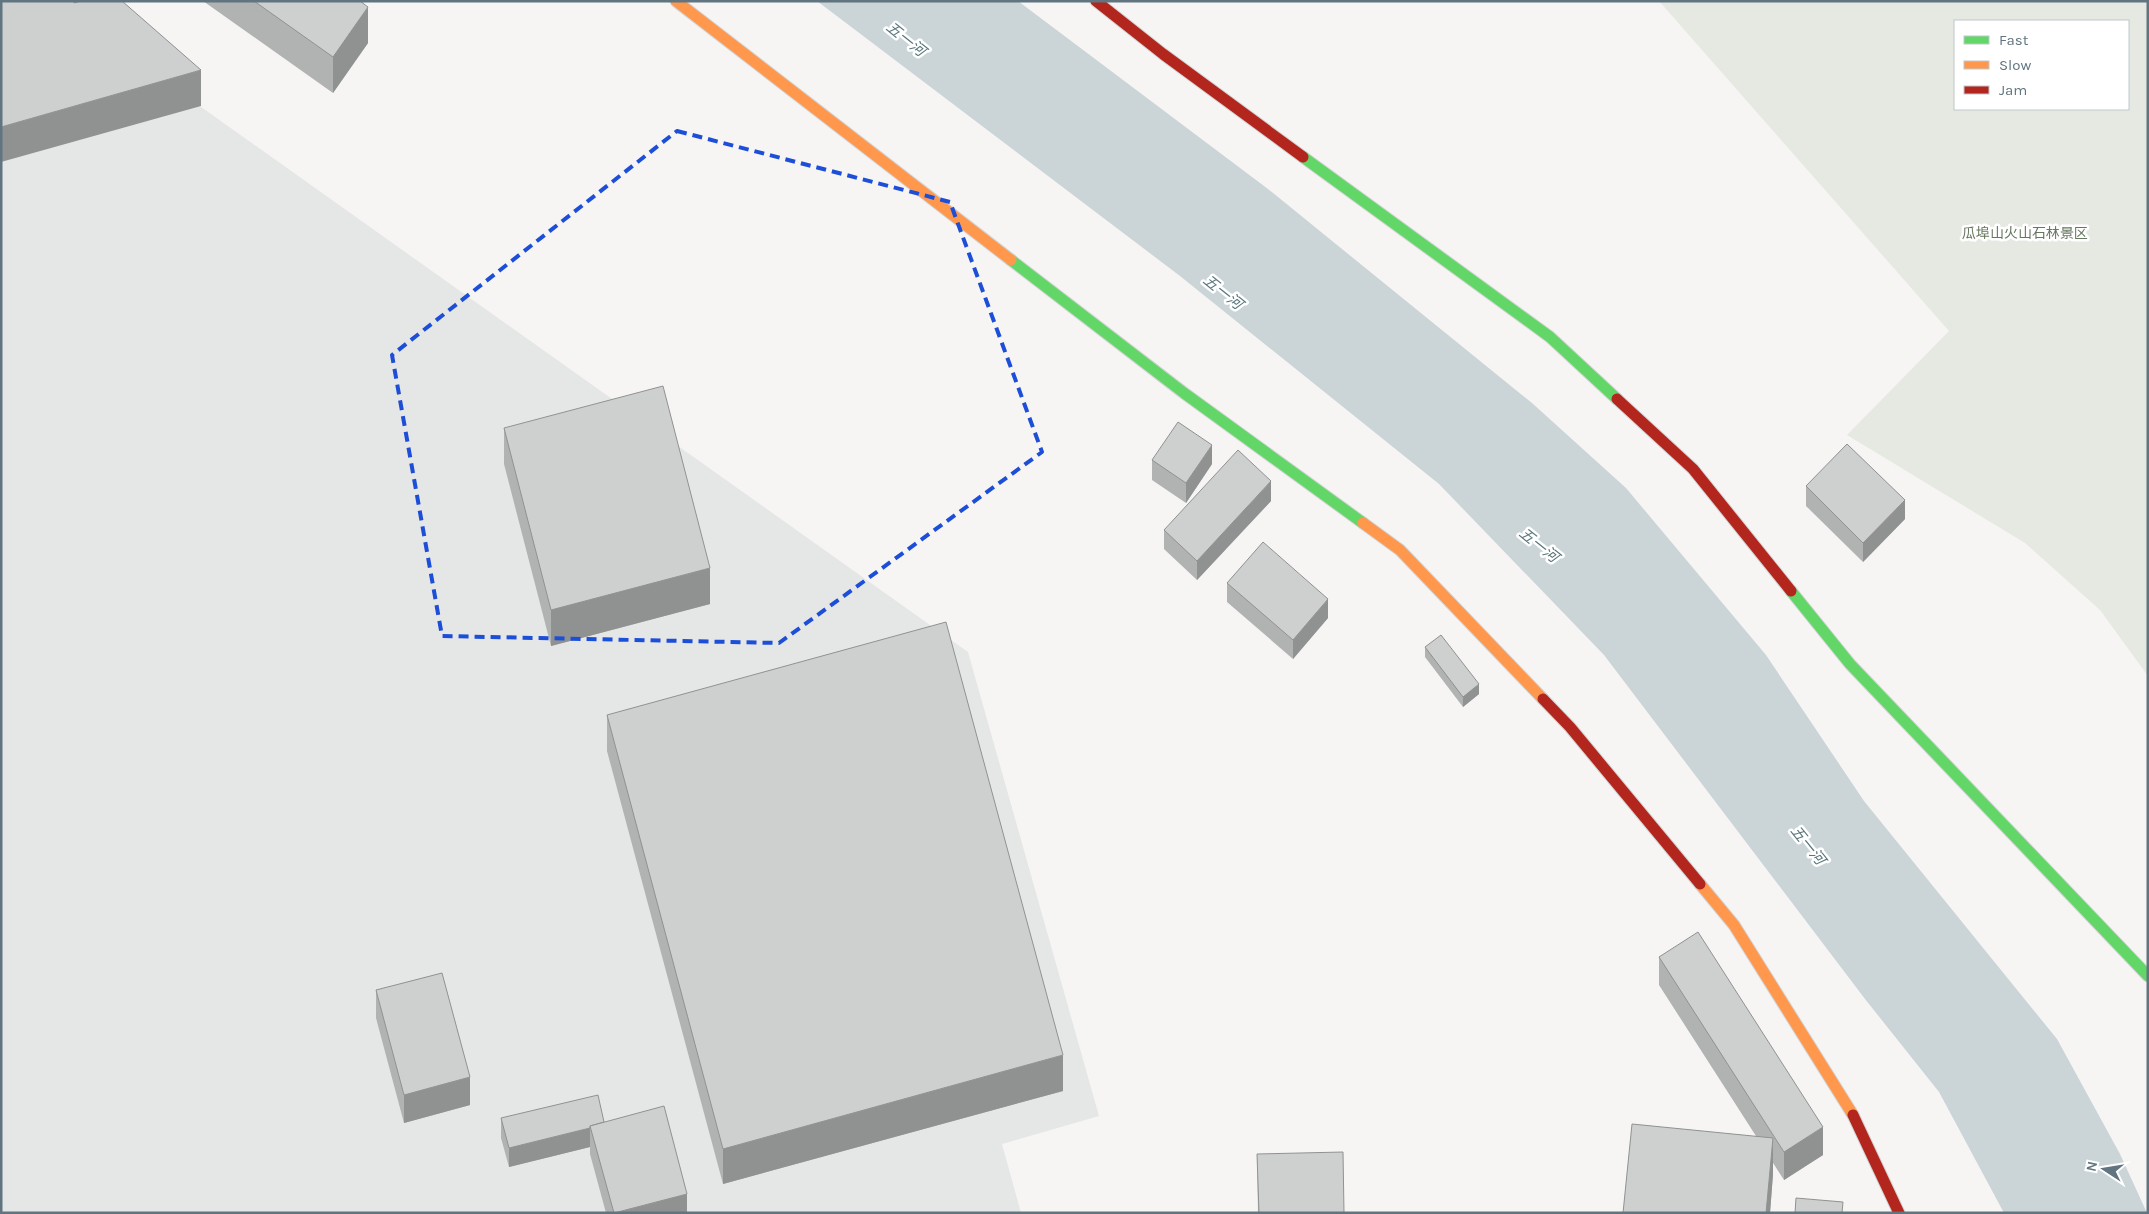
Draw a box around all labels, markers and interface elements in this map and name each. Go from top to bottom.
water label: 五一河 [883,18,931,62]
legend [1954,20,2129,110]
text: Fast [1999,31,2029,49]
text: Slow [1999,56,2031,74]
text: Jam [1999,81,2027,99]
park label: 瓜埠山火山石林景区 [1962,225,2088,242]
water label: 五一河 [1200,271,1248,315]
water label: 五一河 [1516,524,1564,568]
water label: 五一河 [1787,822,1831,870]
north arrow [2079,1144,2129,1194]
text: N [2082,1160,2101,1173]

